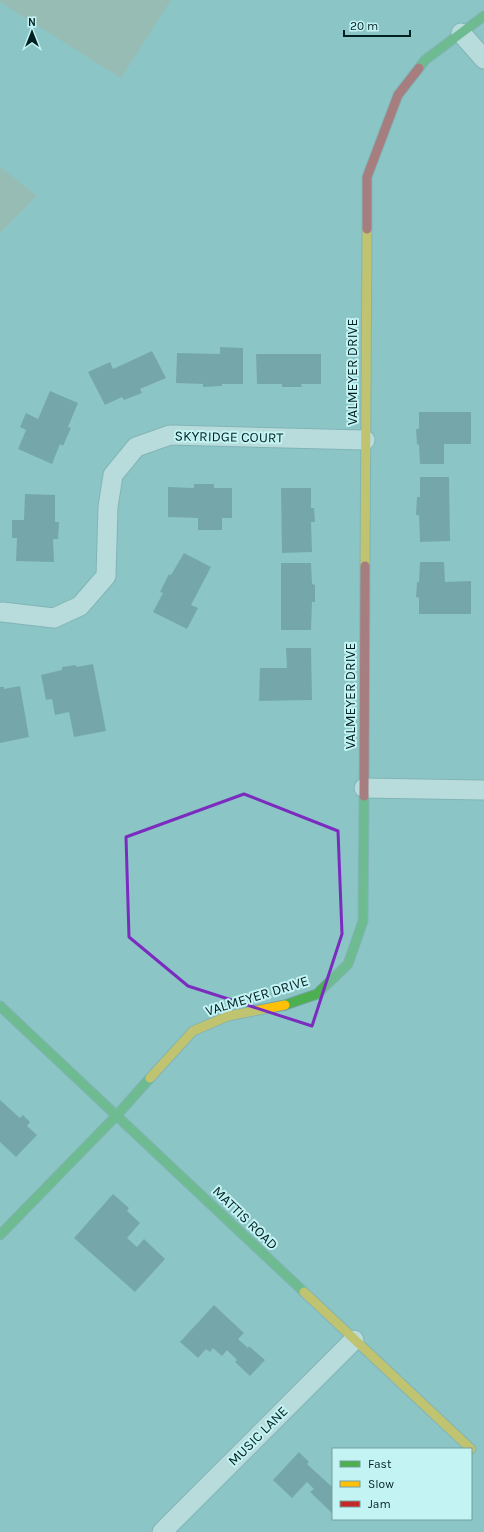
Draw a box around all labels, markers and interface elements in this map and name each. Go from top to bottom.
north arrow [12,12,52,52]
scale bar [344,12,410,38]
text: N [28,16,36,29]
text: 20 m [350,19,378,33]
street label: VALMEYER DRIVE [344,319,361,425]
street label: SKYRIDGE COURT [174,428,284,446]
street label: VALMEYER DRIVE [342,643,359,749]
street label: VALMEYER DRIVE [204,972,310,1020]
street label: MATTIS ROAD [209,1183,281,1253]
street label: MUSIC LANE [225,1403,291,1469]
legend [332,1448,472,1520]
text: Fast [368,1457,392,1471]
text: Slow [368,1477,394,1491]
text: Jam [368,1497,391,1511]

